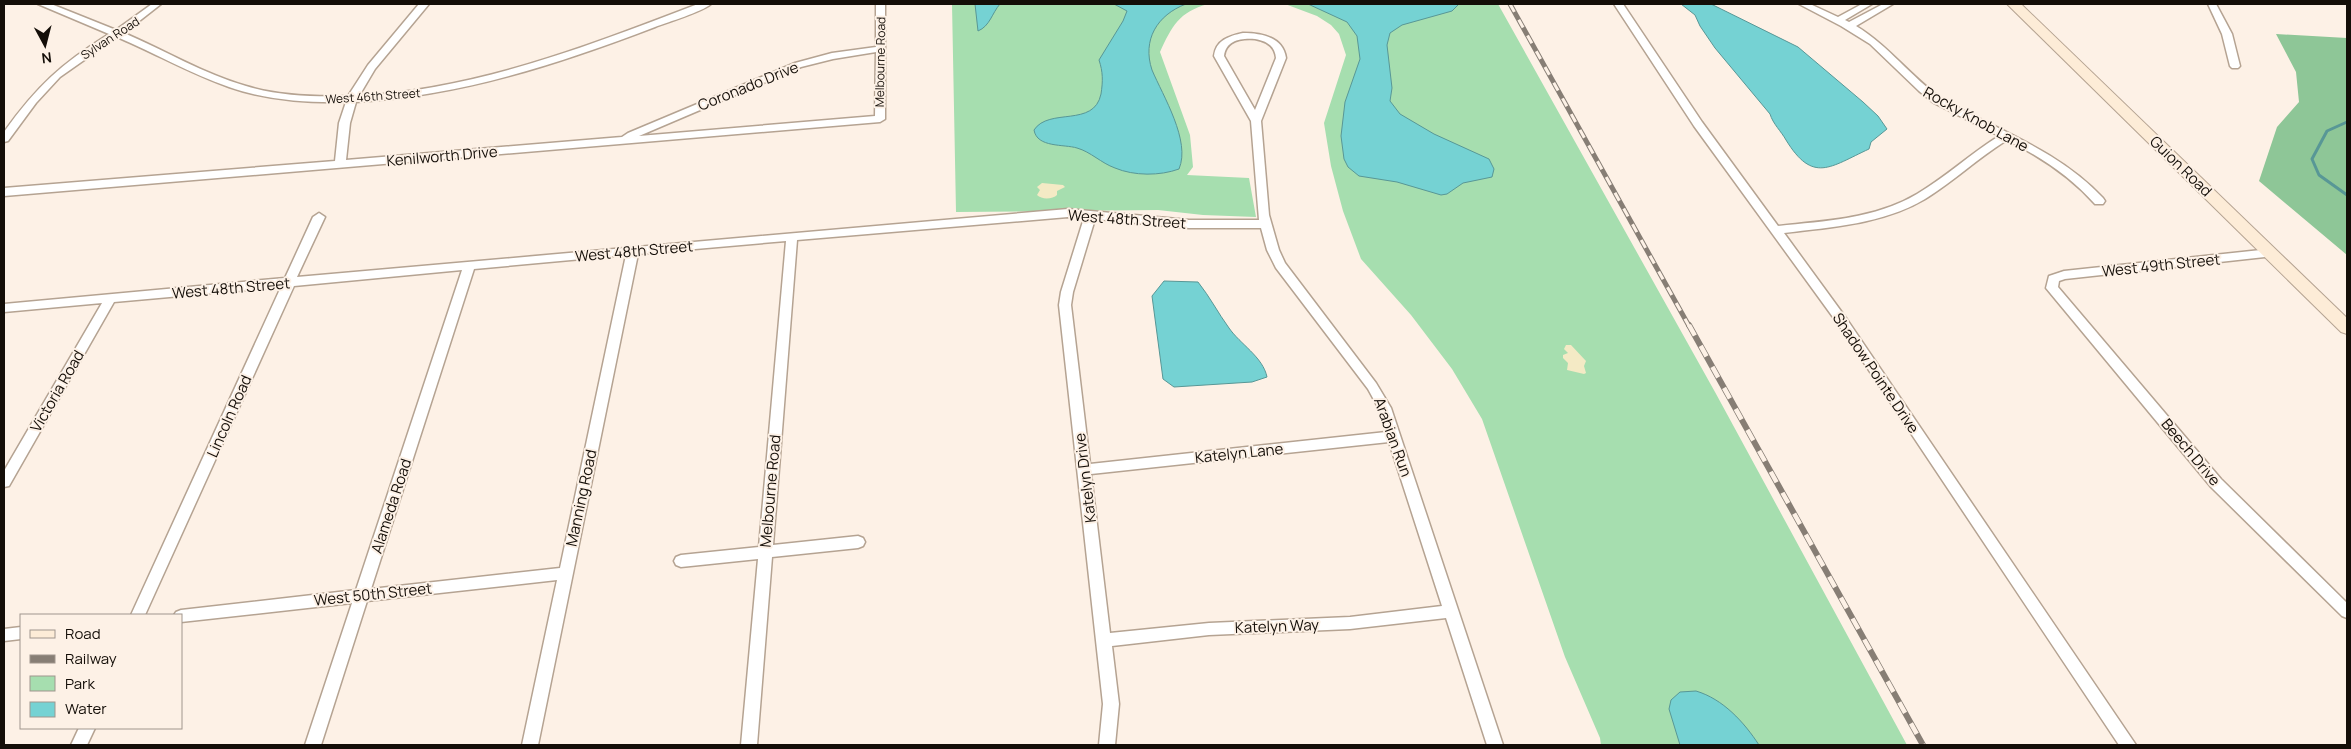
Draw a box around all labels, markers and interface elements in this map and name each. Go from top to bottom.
street label: Sylvan Road [77,13,143,63]
street label: Melbourne Road [871,17,889,107]
north arrow [20,20,70,70]
text: N [40,48,53,68]
street label: Coronado Drive [695,56,802,116]
street label: Rocky Knob Lane [1920,81,2033,157]
street label: West 46th Street [325,84,421,108]
street label: Guion Road [2145,131,2217,201]
street label: Kenilworth Drive [386,141,499,171]
street label: West 48th Street [1067,204,1187,234]
street label: West 48th Street [574,235,694,267]
street label: West 49th Street [2101,248,2221,282]
street label: West 48th Street [171,272,291,304]
street label: Shadow Pointe Drive [1828,309,1924,438]
street label: Victoria Road [25,346,89,436]
street label: Lincoln Road [202,372,256,460]
street label: Arabian Run [1369,394,1417,480]
street label: Beech Drive [2157,414,2226,490]
street label: Katelyn Drive [1069,432,1101,524]
street label: Melbourne Road [755,434,785,548]
street label: Katelyn Lane [1194,438,1284,468]
street label: Manning Road [560,448,602,548]
street label: Alameda Road [366,456,416,556]
street label: West 50th Street [313,577,433,611]
legend [20,614,182,729]
street label: Katelyn Way [1235,614,1320,638]
text: Road [65,623,101,644]
text: Railway [65,648,117,669]
text: Park [65,673,95,694]
text: Water [65,698,107,719]

